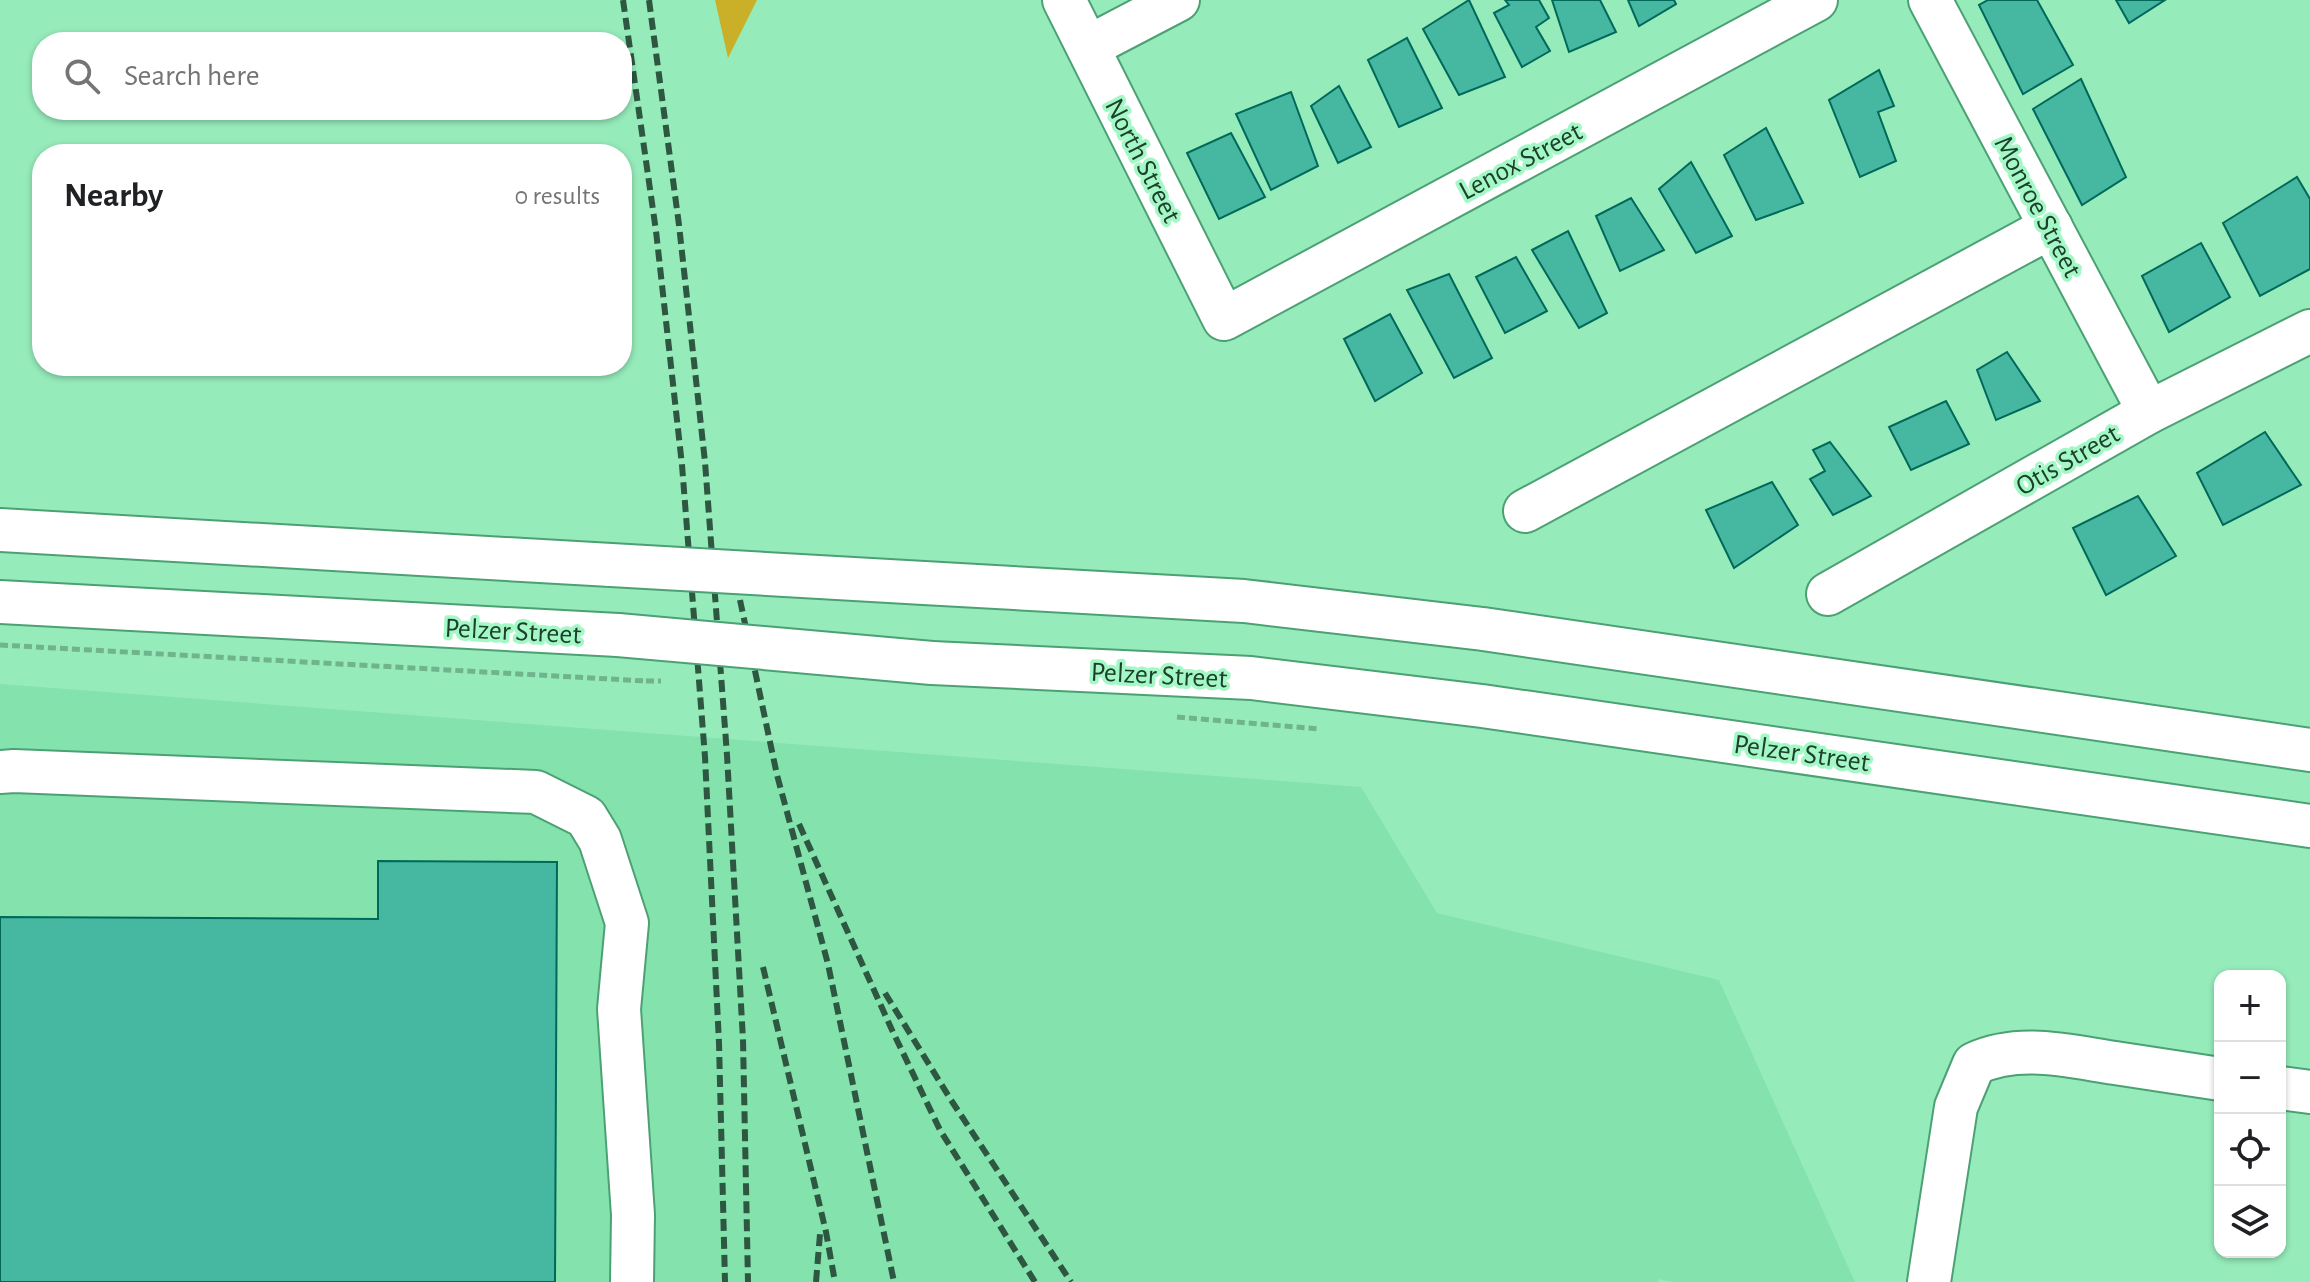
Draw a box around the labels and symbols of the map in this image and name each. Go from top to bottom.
street label: North Street [1099,94,1185,228]
street label: Lenox Street [1455,118,1587,206]
street label: Monroe Street [1988,132,2086,282]
street label: Otis Street [2011,420,2125,501]
street label: Pelzer Street [444,614,582,650]
street label: Pelzer Street [1090,658,1228,694]
street label: Pelzer Street [1732,731,1871,777]

